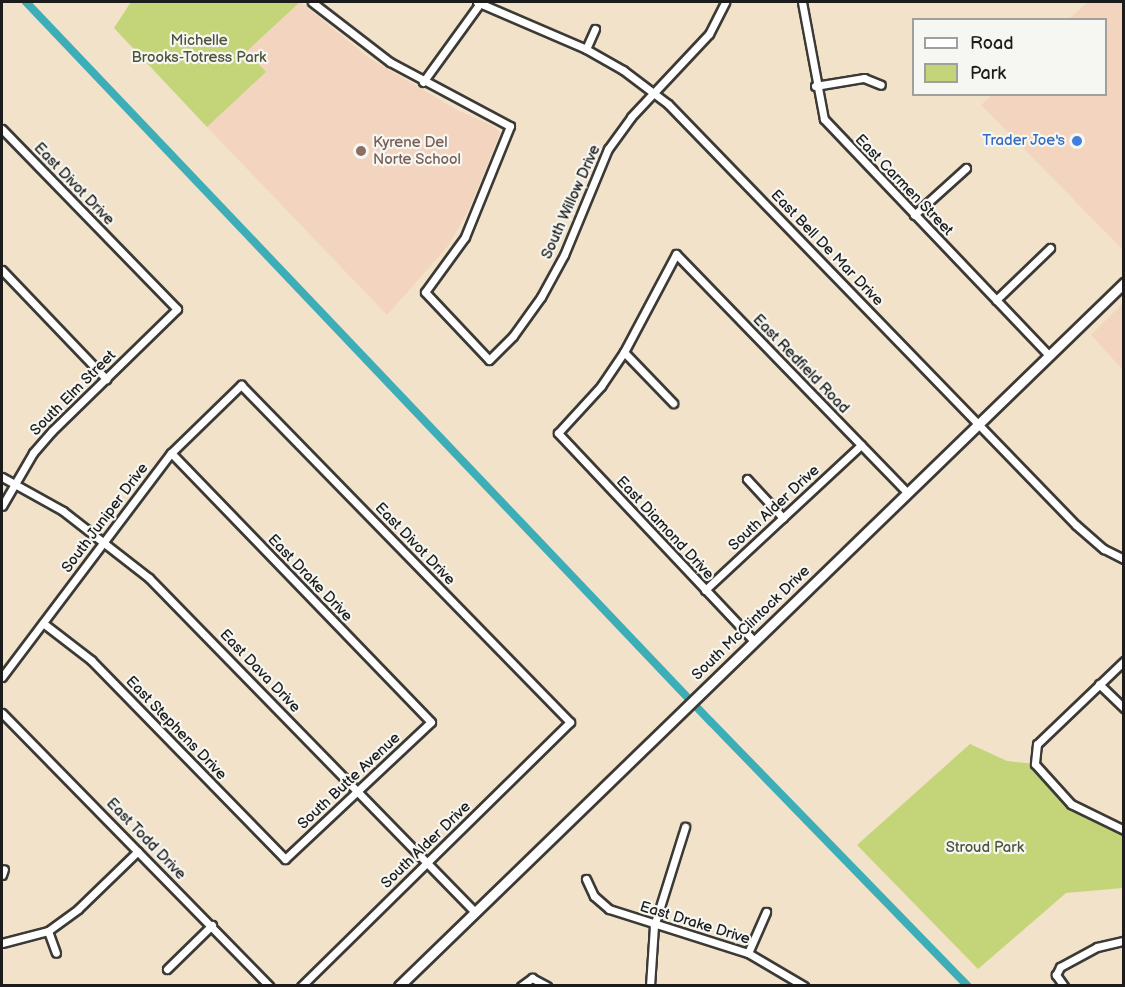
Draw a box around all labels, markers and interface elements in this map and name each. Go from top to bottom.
legend [912,18,1107,96]
park label: Michelle Brooks-Totress Park [132,31,266,66]
text: Road [970,33,1014,54]
text: Park [970,63,1006,84]
street label: East Carmen Street [851,131,957,239]
place label: Trader Joe's [981,132,1065,150]
place label: Kyrene Del Norte School [373,133,461,168]
marker: Trader Joe's [1070,134,1084,148]
street label: East Divot Drive [30,139,118,229]
street label: South Willow Drive [538,142,604,262]
marker: Kyrene Del Norte School [354,144,368,158]
street label: East Bell De Mar Drive [767,186,887,310]
street label: East Redfield Road [749,311,853,417]
street label: South Elm Street [26,346,120,440]
street label: South Juniper Drive [58,459,152,577]
street label: South Alder Drive [725,461,823,555]
street label: East Diamond Drive [612,473,718,583]
street label: East Divot Drive [371,499,459,589]
street label: East Drake Drive [264,531,356,625]
street label: South McClintock Drive [688,562,814,684]
street label: East Dava Drive [216,626,304,716]
street label: East Stephens Drive [122,672,230,784]
street label: South Butte Avenue [294,729,404,833]
street label: East Todd Drive [102,794,190,884]
street label: South Alder Drive [378,798,474,892]
park label: Stroud Park [946,839,1024,857]
street label: East Drake Drive [638,898,752,948]

